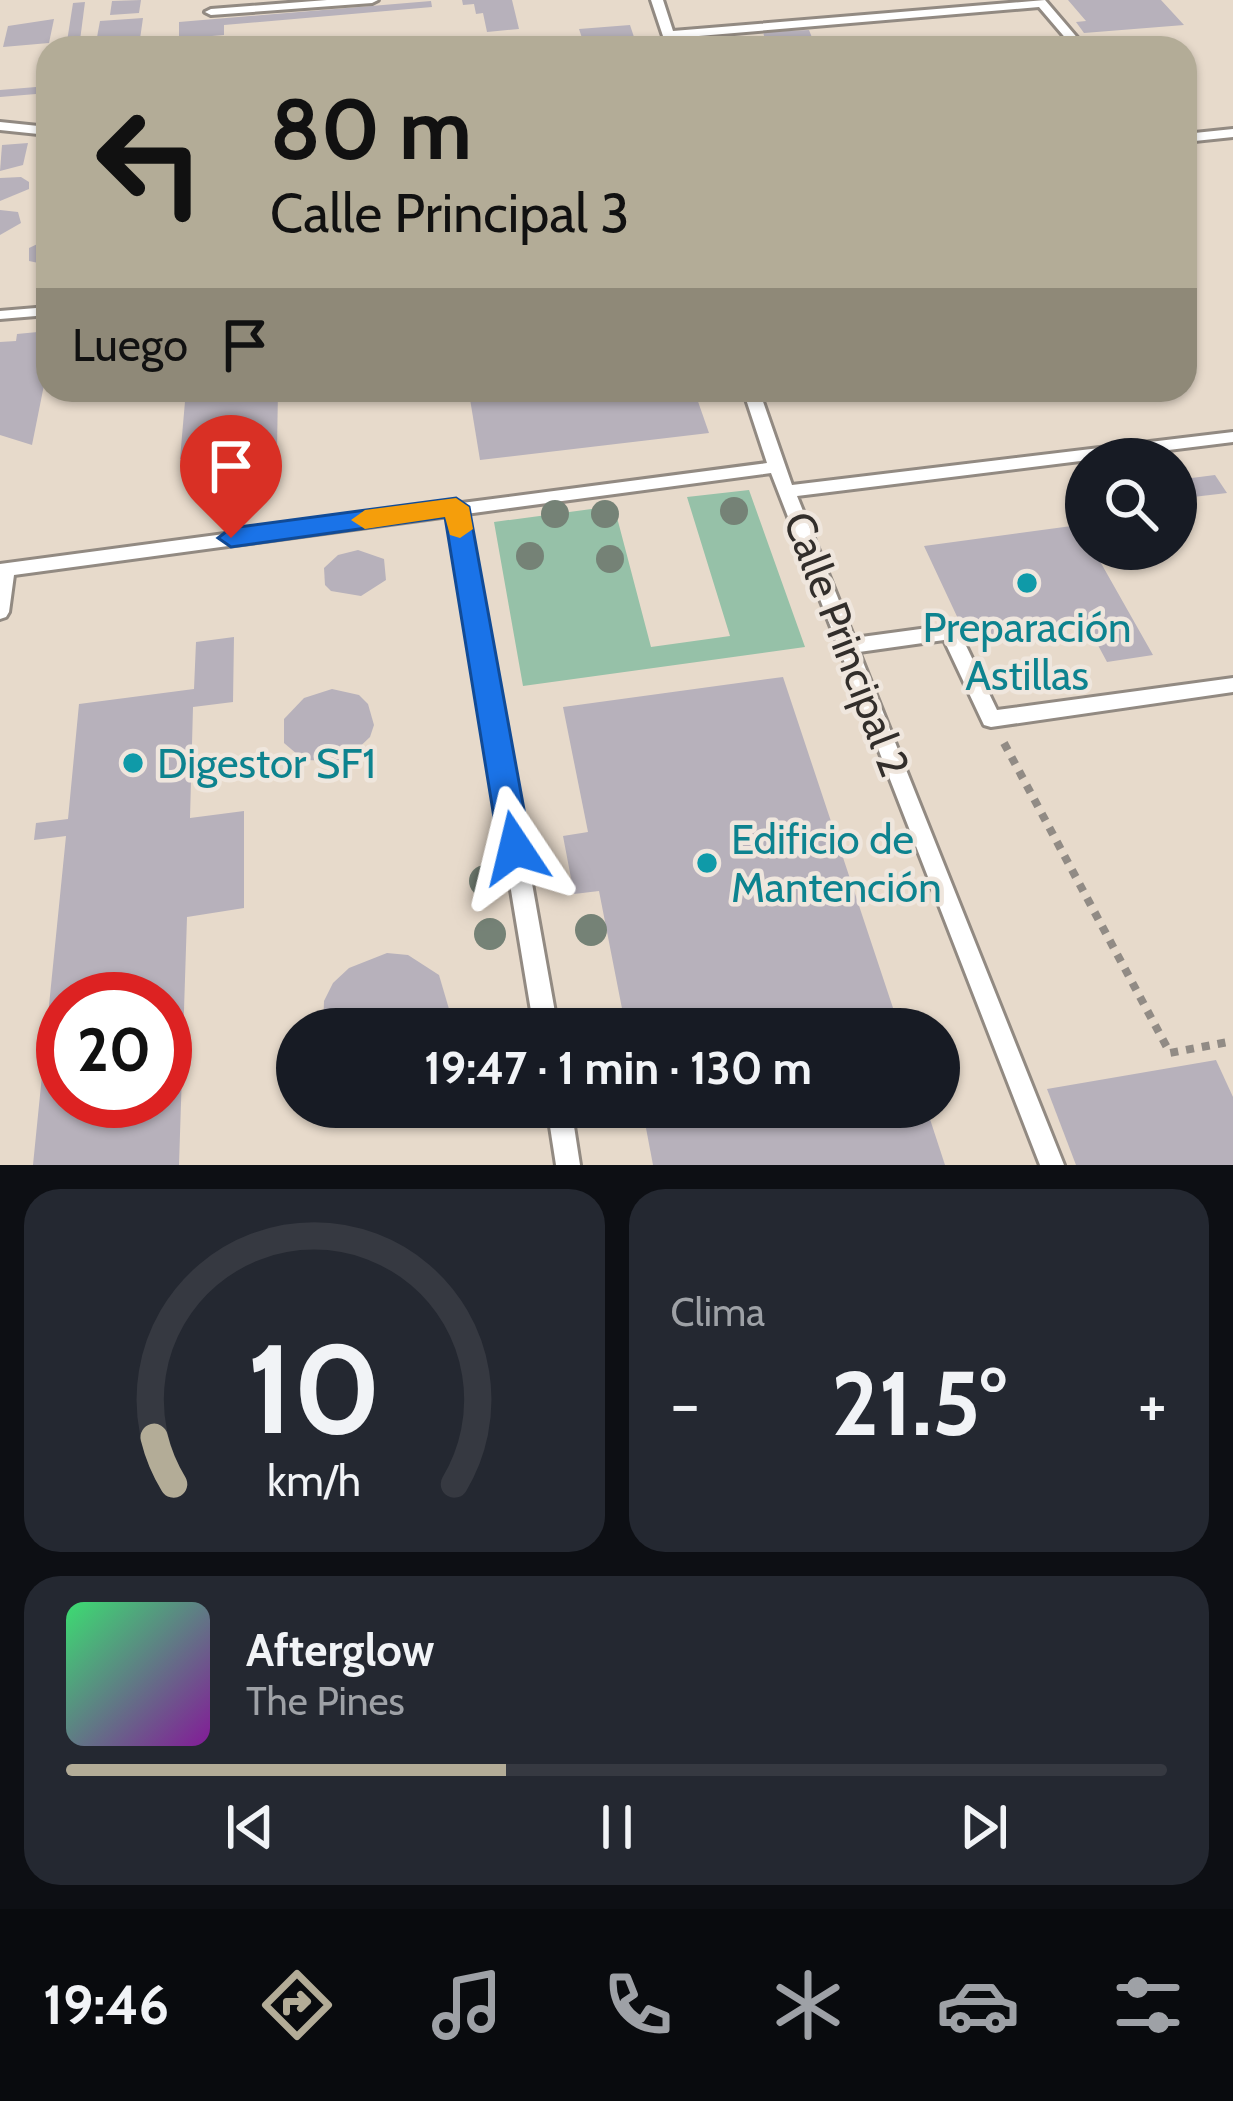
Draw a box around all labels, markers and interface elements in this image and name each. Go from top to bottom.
text: 80 m [270,78,472,180]
icon: left [72,84,228,240]
text: Calle Principal 3 [270,180,629,246]
icon: arrive [212,312,278,378]
text: Luego [72,318,188,372]
pin [180,415,282,538]
icon: arrive [198,433,264,499]
map controls [1065,438,1197,570]
button: search [1065,438,1197,570]
street label: Calle Principal 2 [773,505,921,783]
marker: Preparación Astillas [1014,570,1040,596]
place label: Preparación Astillas [922,601,1132,701]
place label: Digestor SF1 [157,737,376,789]
marker: Digestor SF1 [120,750,146,776]
position arrow [452,785,578,911]
place label: Edificio de Mantención [731,813,942,913]
marker: Edificio de Mantención [694,850,720,876]
speed limit sign: 20 [36,972,192,1128]
text: 19:47 · 1 min · 130 m [424,1041,812,1095]
text: Clima [671,1288,765,1336]
text: 10 [247,1313,381,1464]
text: 21.5° [831,1348,1006,1458]
text: − [671,1363,700,1444]
text: + [1138,1363,1167,1444]
text: km/h [267,1454,361,1506]
text: Afterglow [246,1623,434,1677]
text: The Pines [246,1677,405,1725]
icon: previous [217,1794,283,1860]
icon: pause [584,1794,650,1860]
icon: next [951,1794,1017,1860]
icon: directions [255,1963,339,2047]
icon: music [425,1963,509,2047]
icon: phone [596,1963,680,2047]
icon: climate [766,1963,850,2047]
icon: car [936,1963,1020,2047]
icon: filters [1106,1963,1190,2047]
text: 19:46 [43,1972,169,2038]

